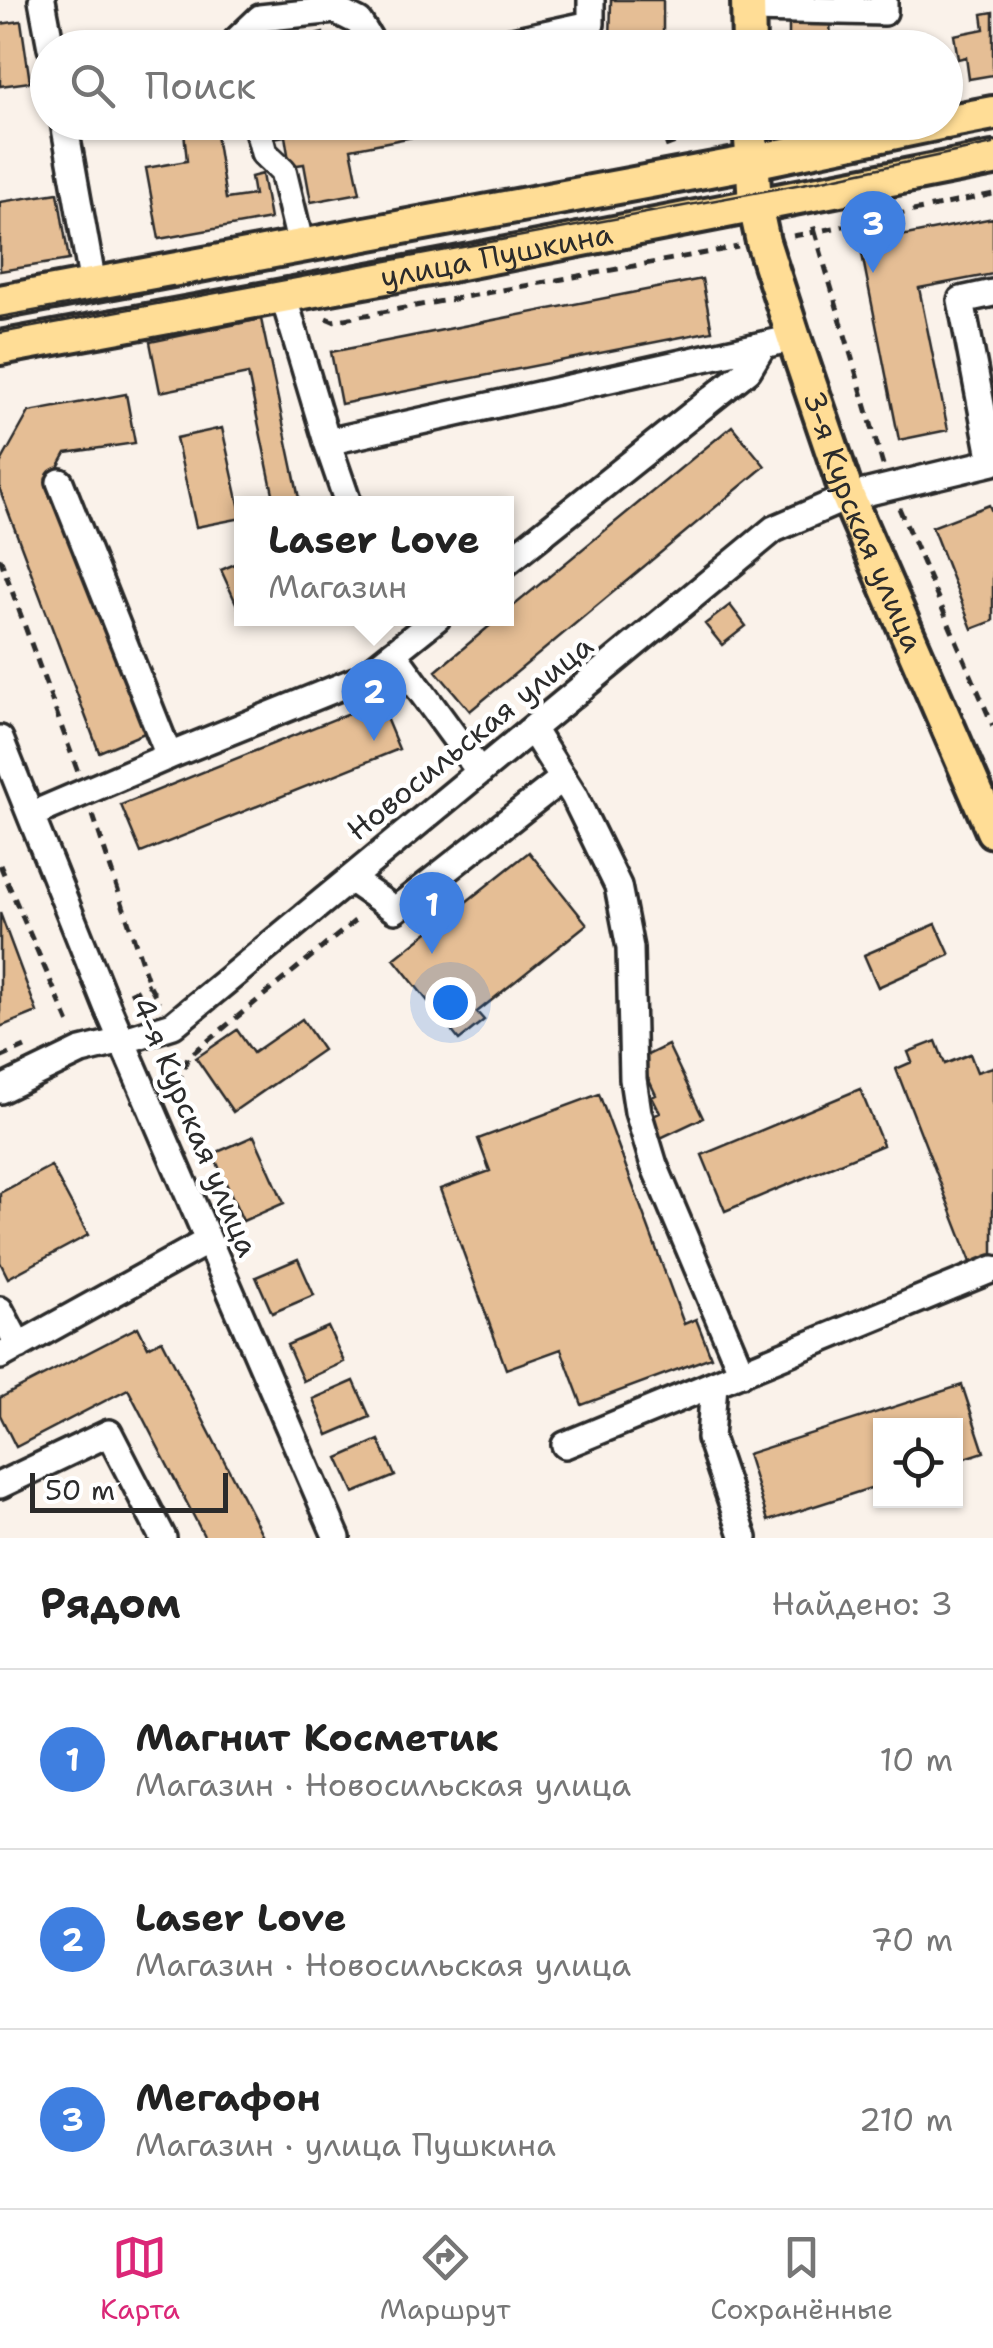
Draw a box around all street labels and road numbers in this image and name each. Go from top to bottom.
street label: улица Пушкина [377,213,616,297]
street label: 3-я Курская улица [793,385,934,659]
street label: Новосильская улица [338,625,602,850]
street label: 4-я Курская улица [122,991,269,1263]

